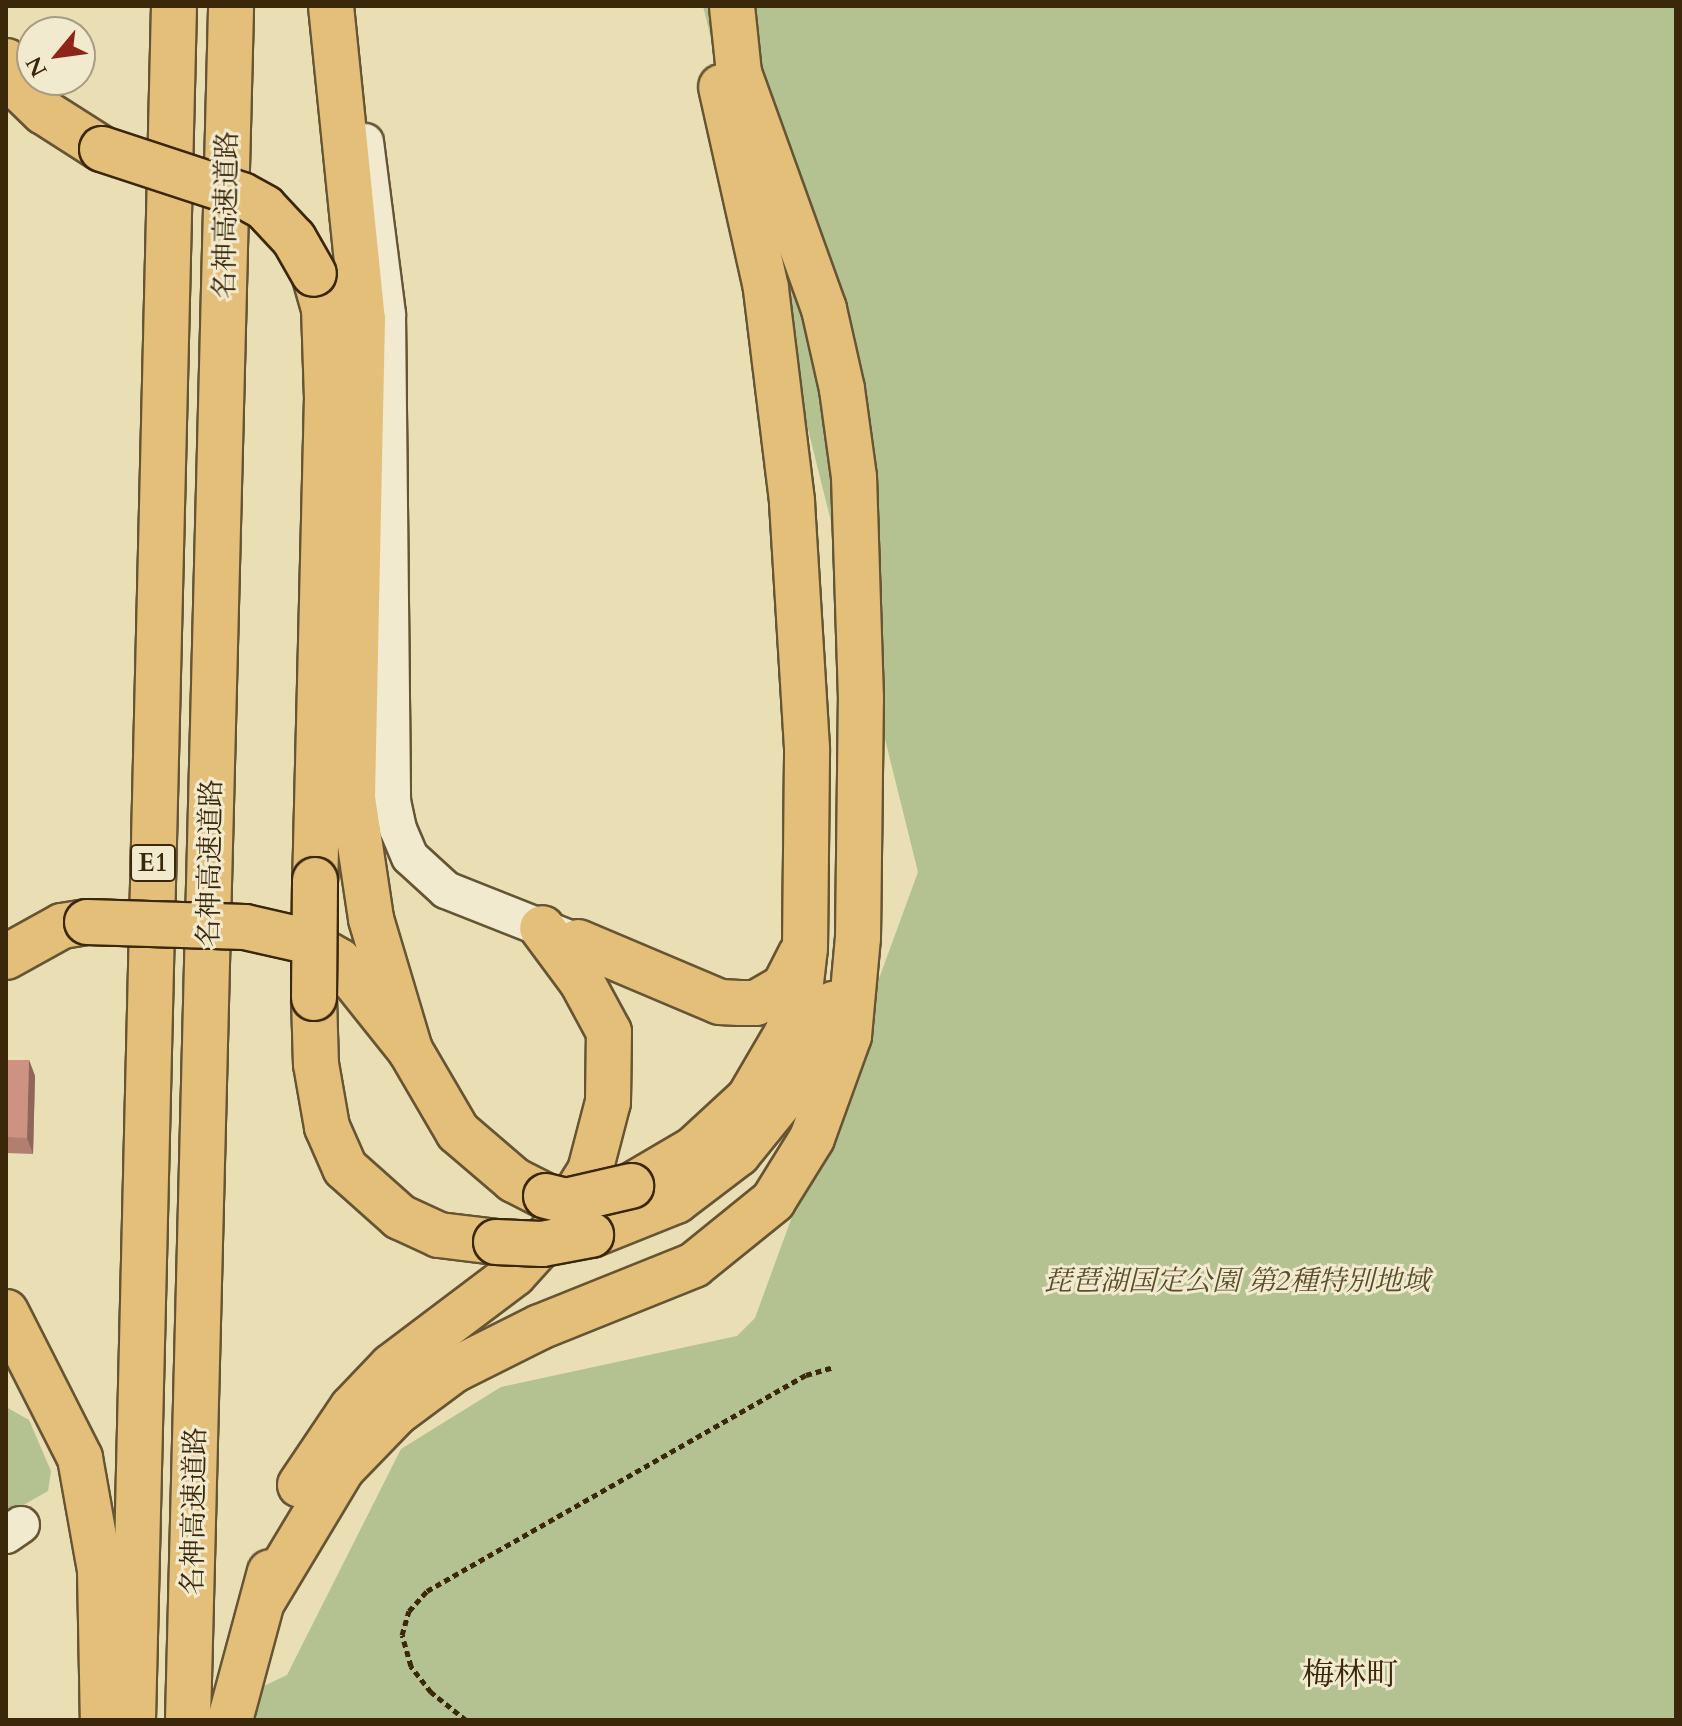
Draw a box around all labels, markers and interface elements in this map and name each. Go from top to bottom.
north arrow [16,16,96,96]
text: N [19,51,55,82]
street label: 名神高速道路 [208,131,244,299]
street label: 名神高速道路 [192,779,228,947]
road number: E1 [129,841,177,885]
park label: 琵琶湖国定公園 第2種特別地域 [1044,1264,1430,1298]
street label: 名神高速道路 [176,1427,212,1595]
district label: 梅林町 [1302,1656,1398,1694]

